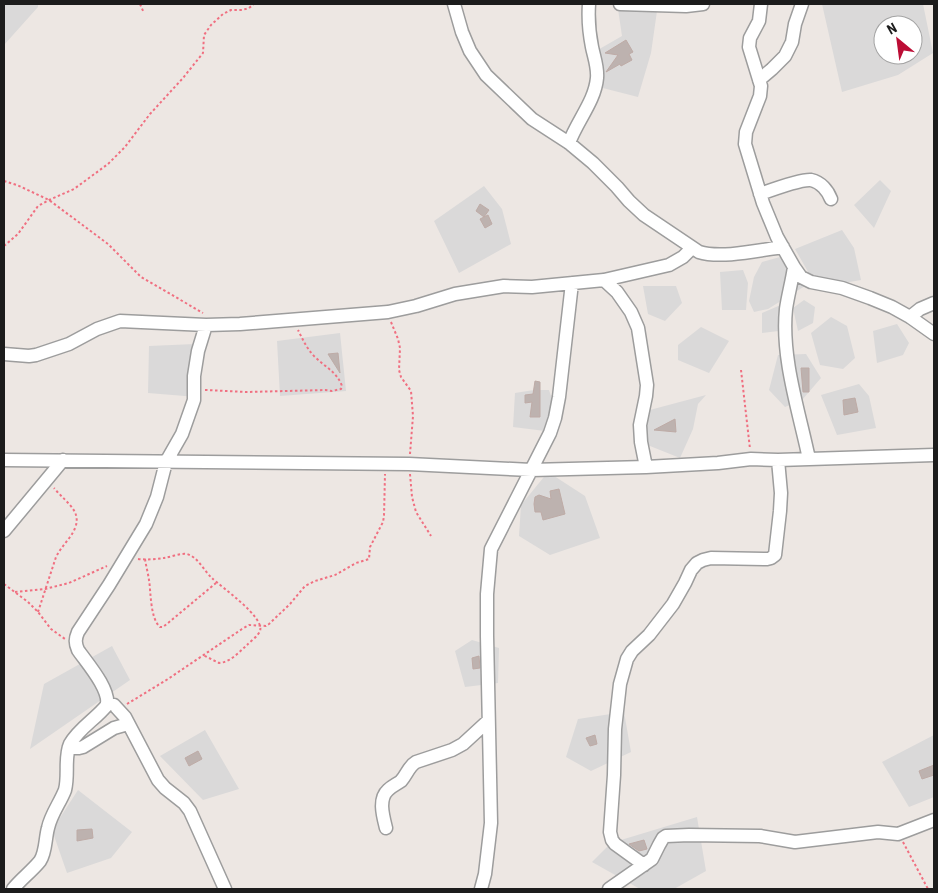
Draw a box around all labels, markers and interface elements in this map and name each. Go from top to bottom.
north arrow [873,15,923,65]
text: N [884,20,899,38]

